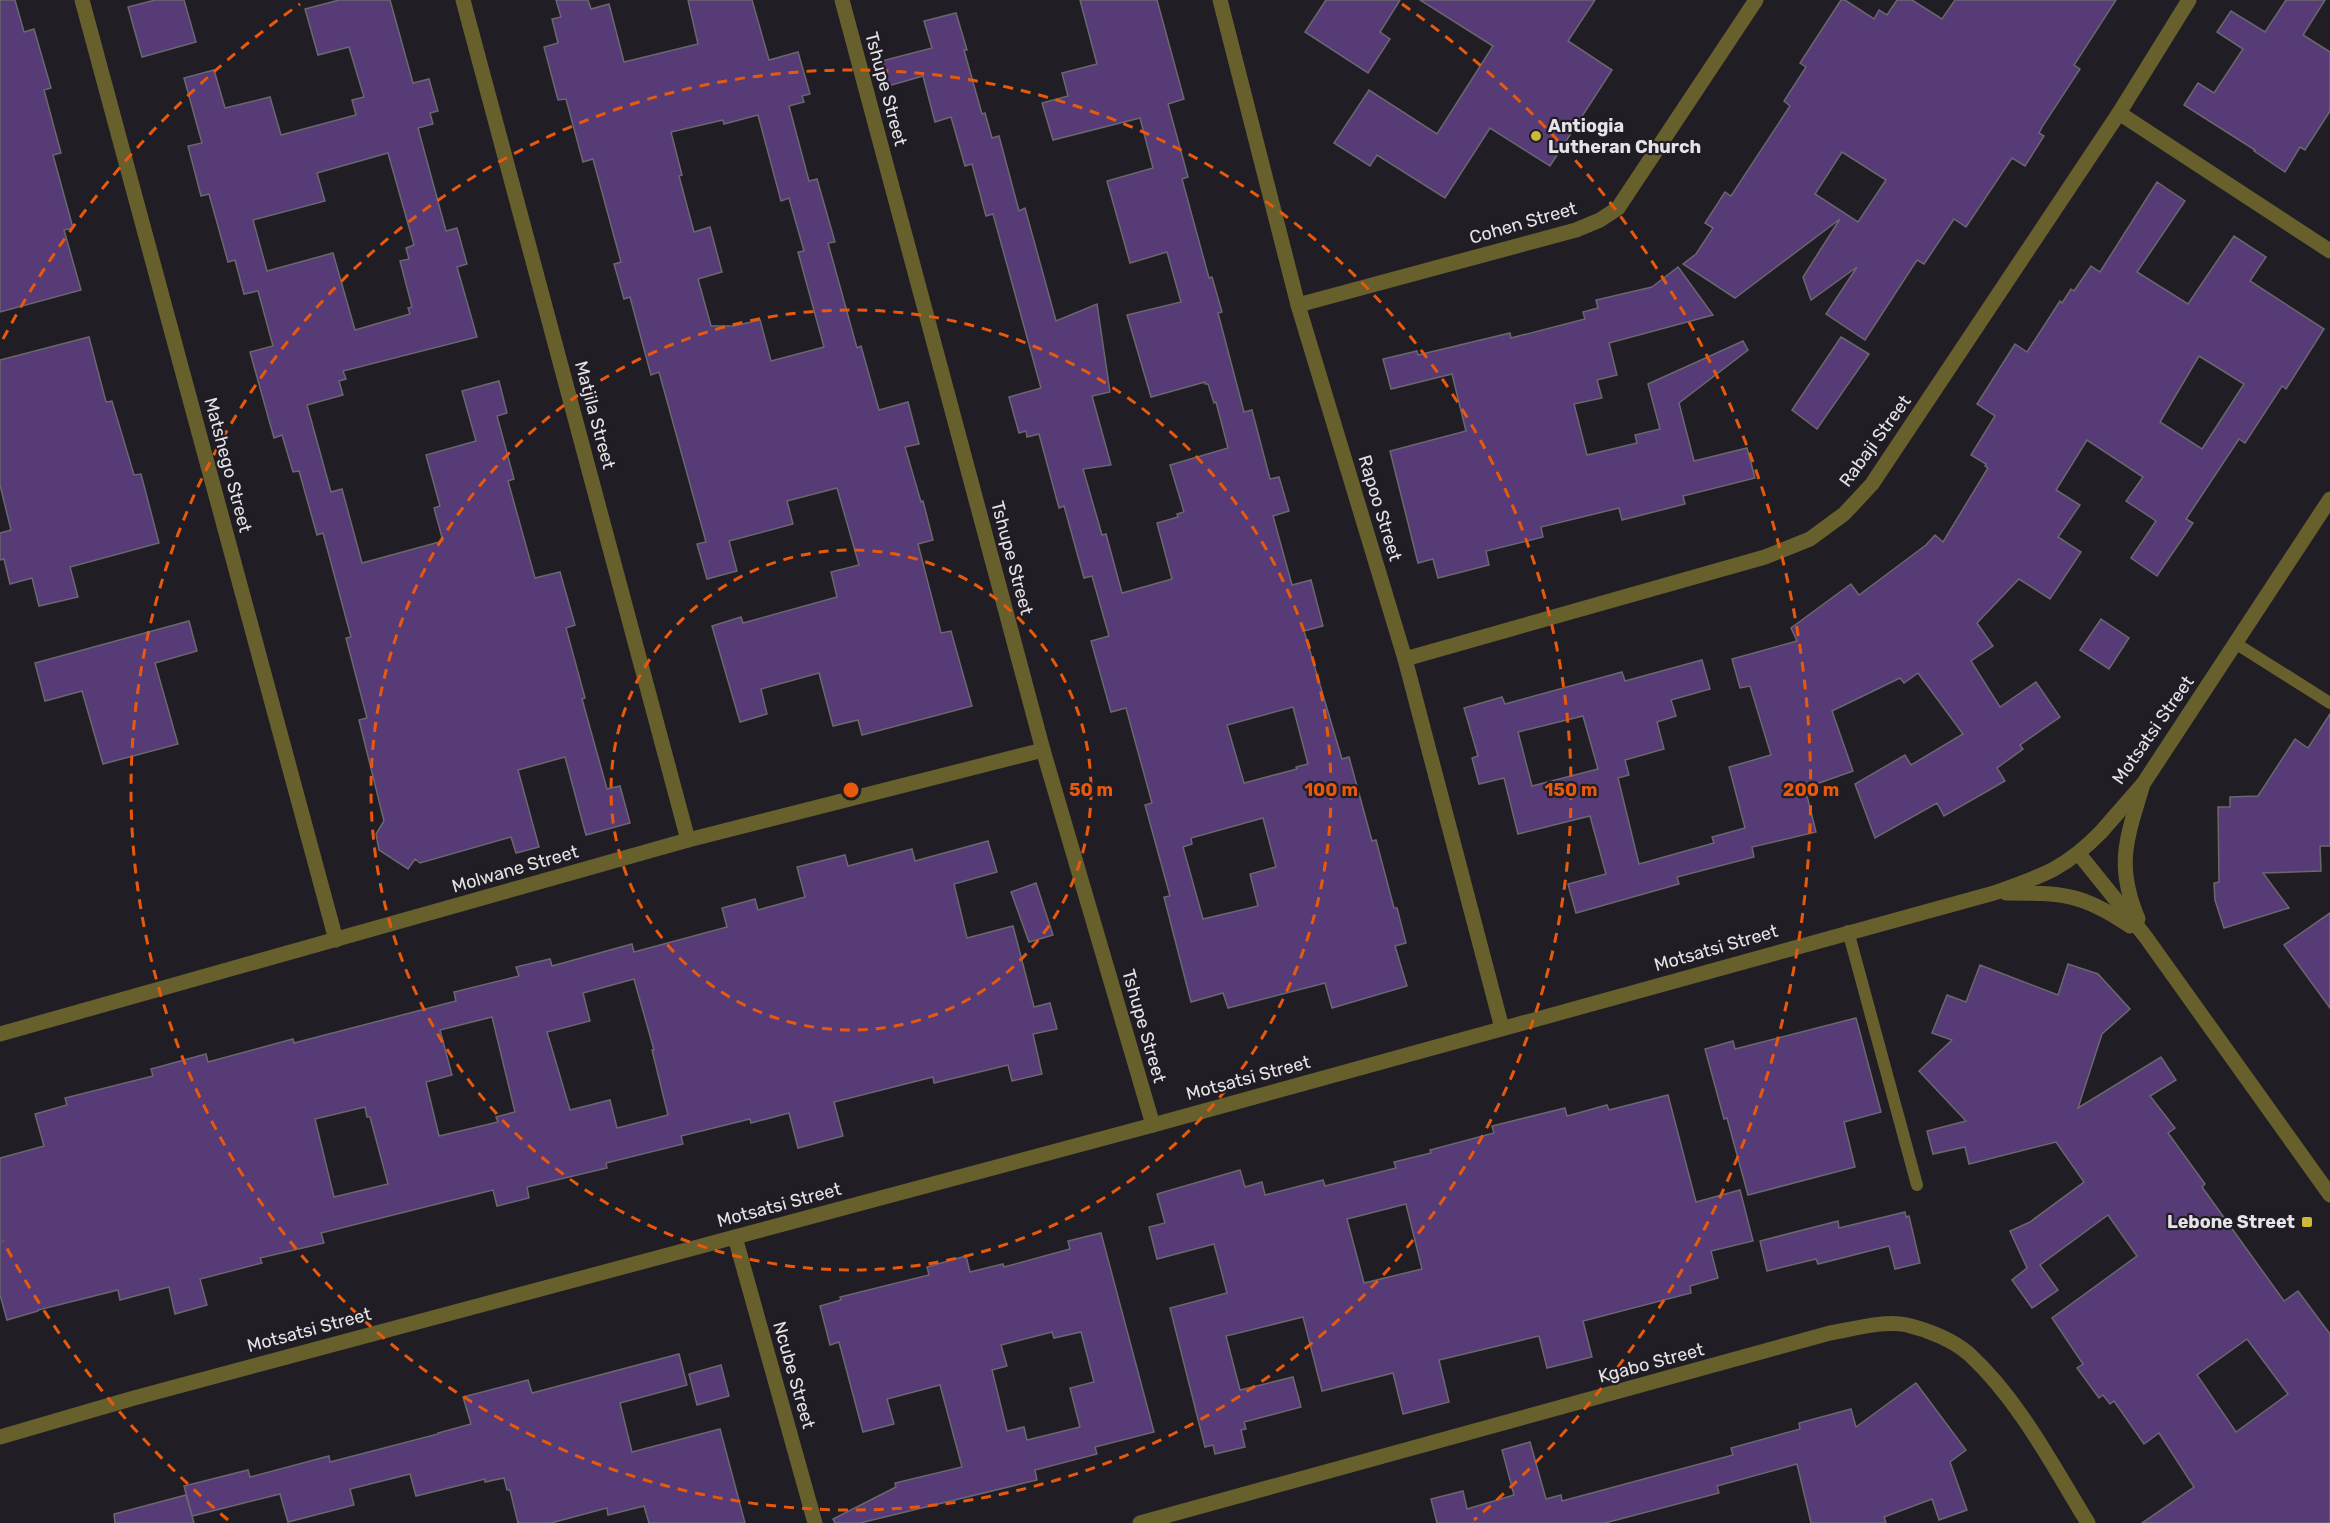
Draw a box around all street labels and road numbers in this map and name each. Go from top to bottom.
street label: Tshupe Street [860,30,912,148]
street label: Cohen Street [1467,197,1579,249]
street label: Matjila Street [570,359,620,471]
street label: Rabaji Street [1834,391,1916,491]
street label: Matshego Street [199,395,257,535]
street label: Rapoo Street [1353,452,1407,564]
street label: Tshupe Street [986,499,1038,617]
street label: Motsatsi Street [2107,671,2199,789]
street label: Molwane Street [449,840,581,898]
street label: Motsatsi Street [1652,920,1780,976]
street label: Tshupe Street [1117,967,1171,1085]
street label: Motsatsi Street [1184,1051,1312,1105]
street label: Motsatsi Street [715,1178,843,1232]
street label: Motsatsi Street [245,1303,373,1357]
street label: Ncube Street [768,1319,820,1431]
street label: Kgabo Street [1596,1338,1706,1388]

